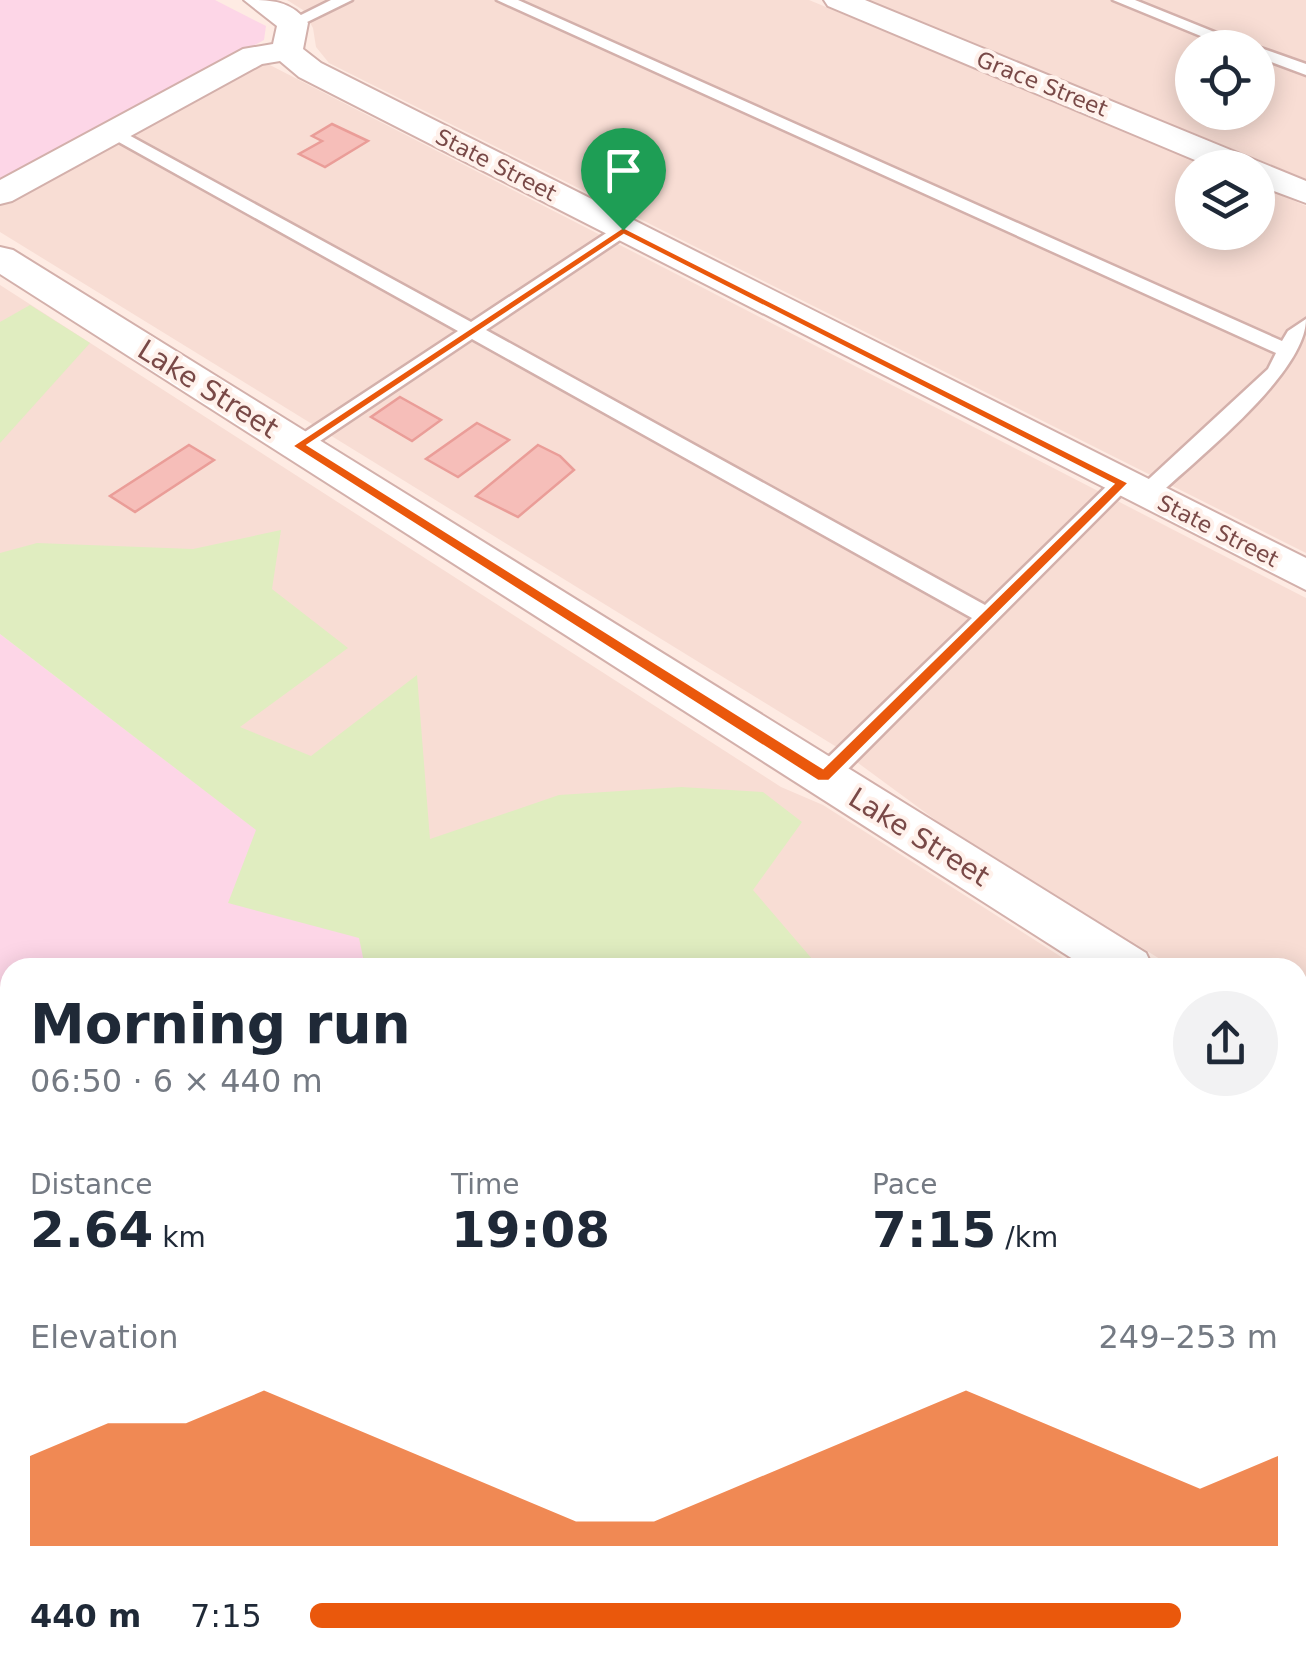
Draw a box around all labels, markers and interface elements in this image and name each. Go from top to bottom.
map controls [1175,30,1275,250]
button: locate [1175,30,1275,130]
street label: Grace Street [973,46,1111,122]
street label: State Street [431,124,561,206]
pin [581,128,666,231]
icon: arrive [596,143,651,198]
button: layers [1175,150,1275,250]
street label: Lake Street [132,333,284,445]
street label: State Street [1153,490,1283,572]
street label: Lake Street [843,781,995,893]
button: share [1173,991,1278,1096]
text: Morning run [30,992,411,1056]
text: 06:50 · 6 × 440 m [30,1062,323,1100]
text: Distance [30,1168,152,1201]
text: Time [451,1168,520,1201]
text: Pace [872,1168,937,1201]
text: 2.64 [30,1201,153,1259]
text: 19:08 [451,1201,610,1259]
text: 7:15 [872,1201,996,1259]
text: km [153,1221,206,1254]
text: /km [996,1221,1058,1254]
text: Elevation [30,1318,179,1356]
text: 249–253 m [1099,1318,1278,1356]
text: 440 m [30,1597,141,1635]
text: 7:15 [190,1597,262,1635]

